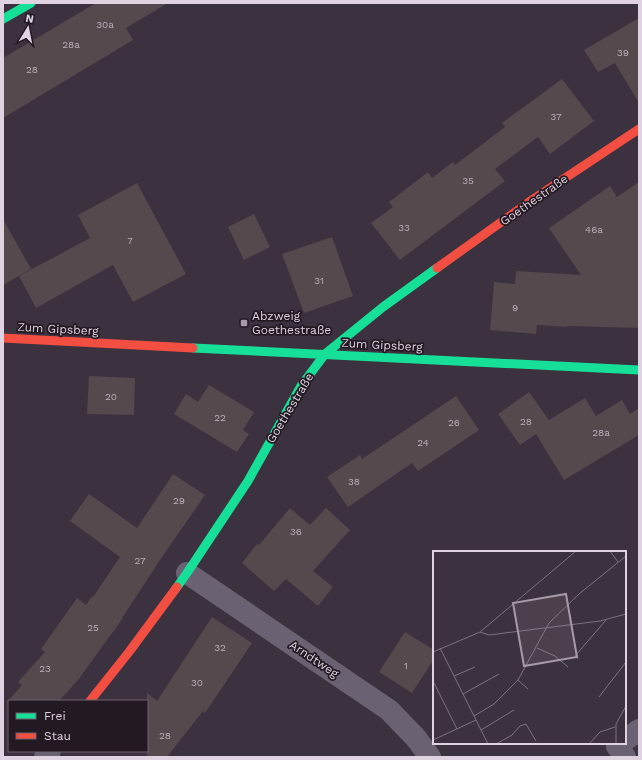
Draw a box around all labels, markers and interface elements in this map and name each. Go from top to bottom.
north arrow [8,8,48,48]
text: N [25,12,35,26]
house number: 30a [96,19,114,30]
house number: 28a [62,39,80,50]
house number: 39 [617,47,629,58]
house number: 28 [26,64,38,75]
house number: 37 [550,111,562,122]
street label: Goethestraße [498,172,571,228]
house number: 35 [462,175,474,186]
house number: 33 [398,222,410,233]
house number: 46a [585,224,603,235]
house number: 7 [127,235,133,246]
house number: 31 [314,275,324,286]
house number: 9 [512,302,518,313]
place label: Abzweig Goethestraße [252,309,331,337]
marker: Abzweig Goethestraße [239,318,249,328]
street label: Zum Gipsberg [17,320,100,338]
street label: Zum Gipsberg [341,336,424,354]
street label: Goethestraße [264,370,316,446]
house number: 20 [105,391,117,402]
house number: 22 [214,412,226,423]
house number: 28 [520,416,532,427]
house number: 26 [448,417,460,428]
house number: 28a [592,427,610,438]
house number: 24 [417,437,429,448]
house number: 38 [348,476,360,487]
house number: 29 [173,495,185,506]
house number: 36 [290,526,302,537]
inset map [433,551,626,744]
house number: 27 [134,555,146,566]
house number: 25 [87,622,99,633]
street label: Arndtweg [287,638,342,681]
house number: 32 [214,642,226,653]
house number: 1 [404,660,408,671]
house number: 23 [39,663,51,674]
house number: 30 [191,677,203,688]
legend [8,700,148,752]
text: Frei [44,709,66,723]
text: Stau [44,729,71,743]
house number: 28 [159,730,171,741]

